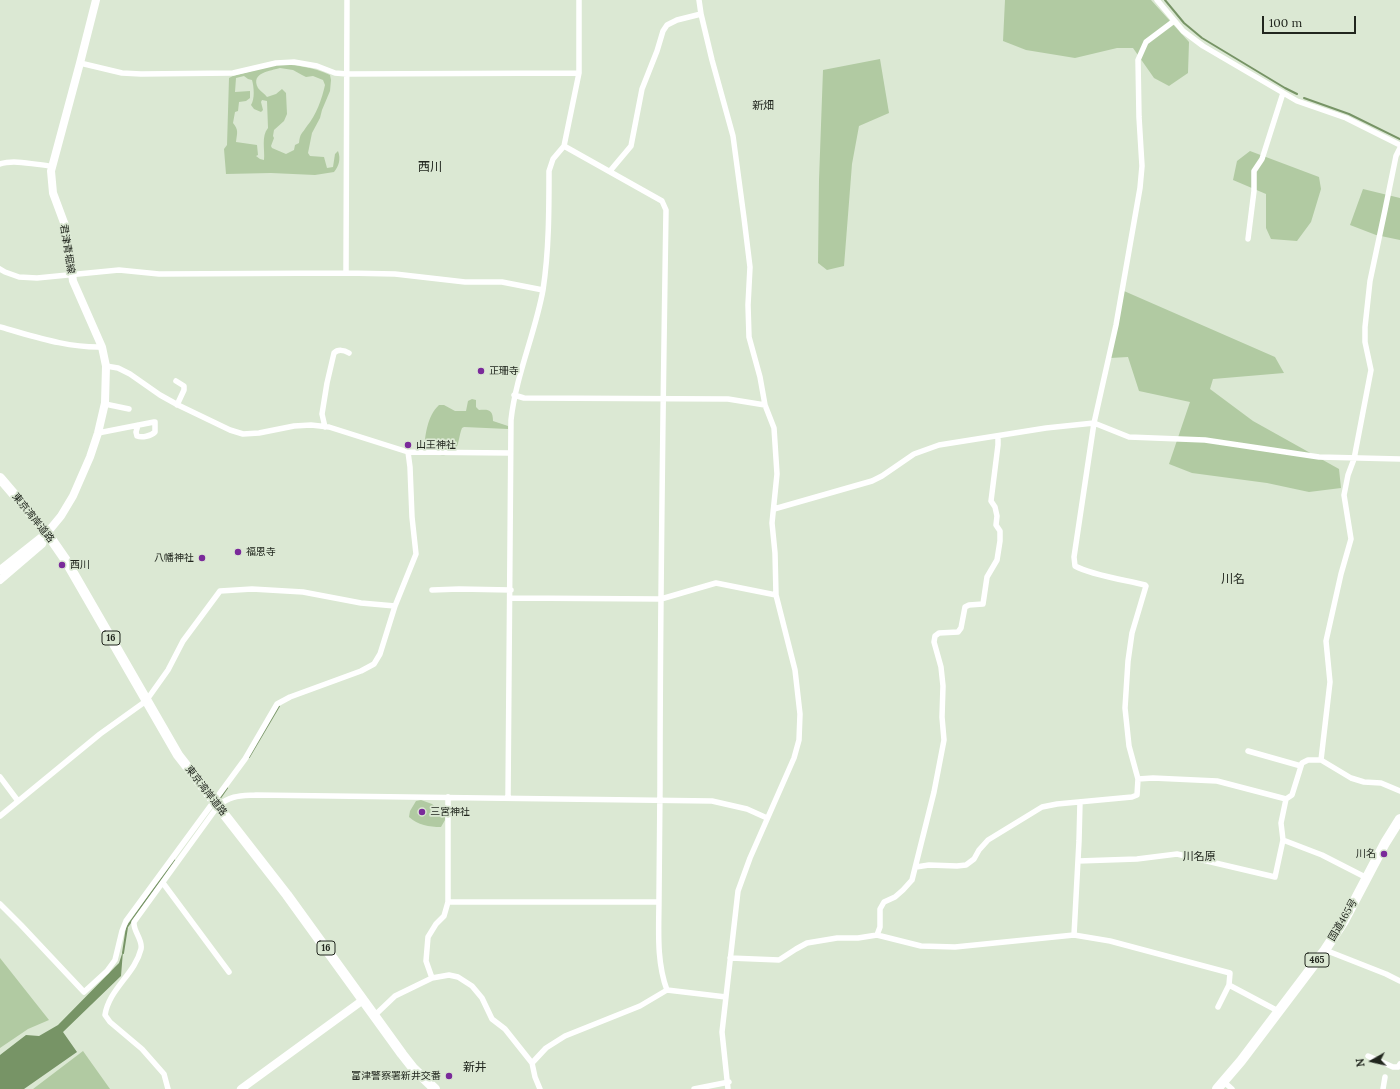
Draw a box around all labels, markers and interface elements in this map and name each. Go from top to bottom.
scale bar [1264,8,1358,34]
text: 100 m [1269,15,1302,30]
district label: 新畑 [752,99,774,113]
district label: 西川 [418,161,442,175]
street label: 君津青堀線 [57,223,77,275]
place label: 正珊寺 [489,365,519,377]
marker: 正珊寺 [476,366,486,376]
place label: 山王神社 [416,439,456,451]
marker: 山王神社 [403,440,413,450]
street label: 東京湾岸道路 [9,491,57,545]
place label: 福恩寺 [246,546,276,558]
marker: 福恩寺 [233,547,243,557]
place label: 八幡神社 [154,552,194,564]
marker: 八幡神社 [197,553,207,563]
place label: 西川 [70,559,90,571]
marker: 西川 [57,560,67,570]
district label: 川名 [1221,573,1245,587]
road number: 16 [102,631,120,645]
street label: 東京湾岸道路 [183,764,229,818]
place label: 三宮神社 [430,806,470,818]
marker: 三宮神社 [417,807,427,817]
place label: 川名 [1356,848,1376,860]
marker: 川名 [1379,849,1389,859]
district label: 川名原 [1183,850,1215,864]
street label: 国道465号 [1326,897,1360,943]
road number: 16 [317,941,335,955]
road number: 465 [1305,953,1329,967]
north arrow [1352,1041,1392,1081]
text: N [1353,1057,1368,1068]
district label: 新井 [463,1061,487,1075]
place label: 富津警察署新井交番 [351,1070,441,1082]
marker: 富津警察署新井交番 [444,1071,454,1081]

